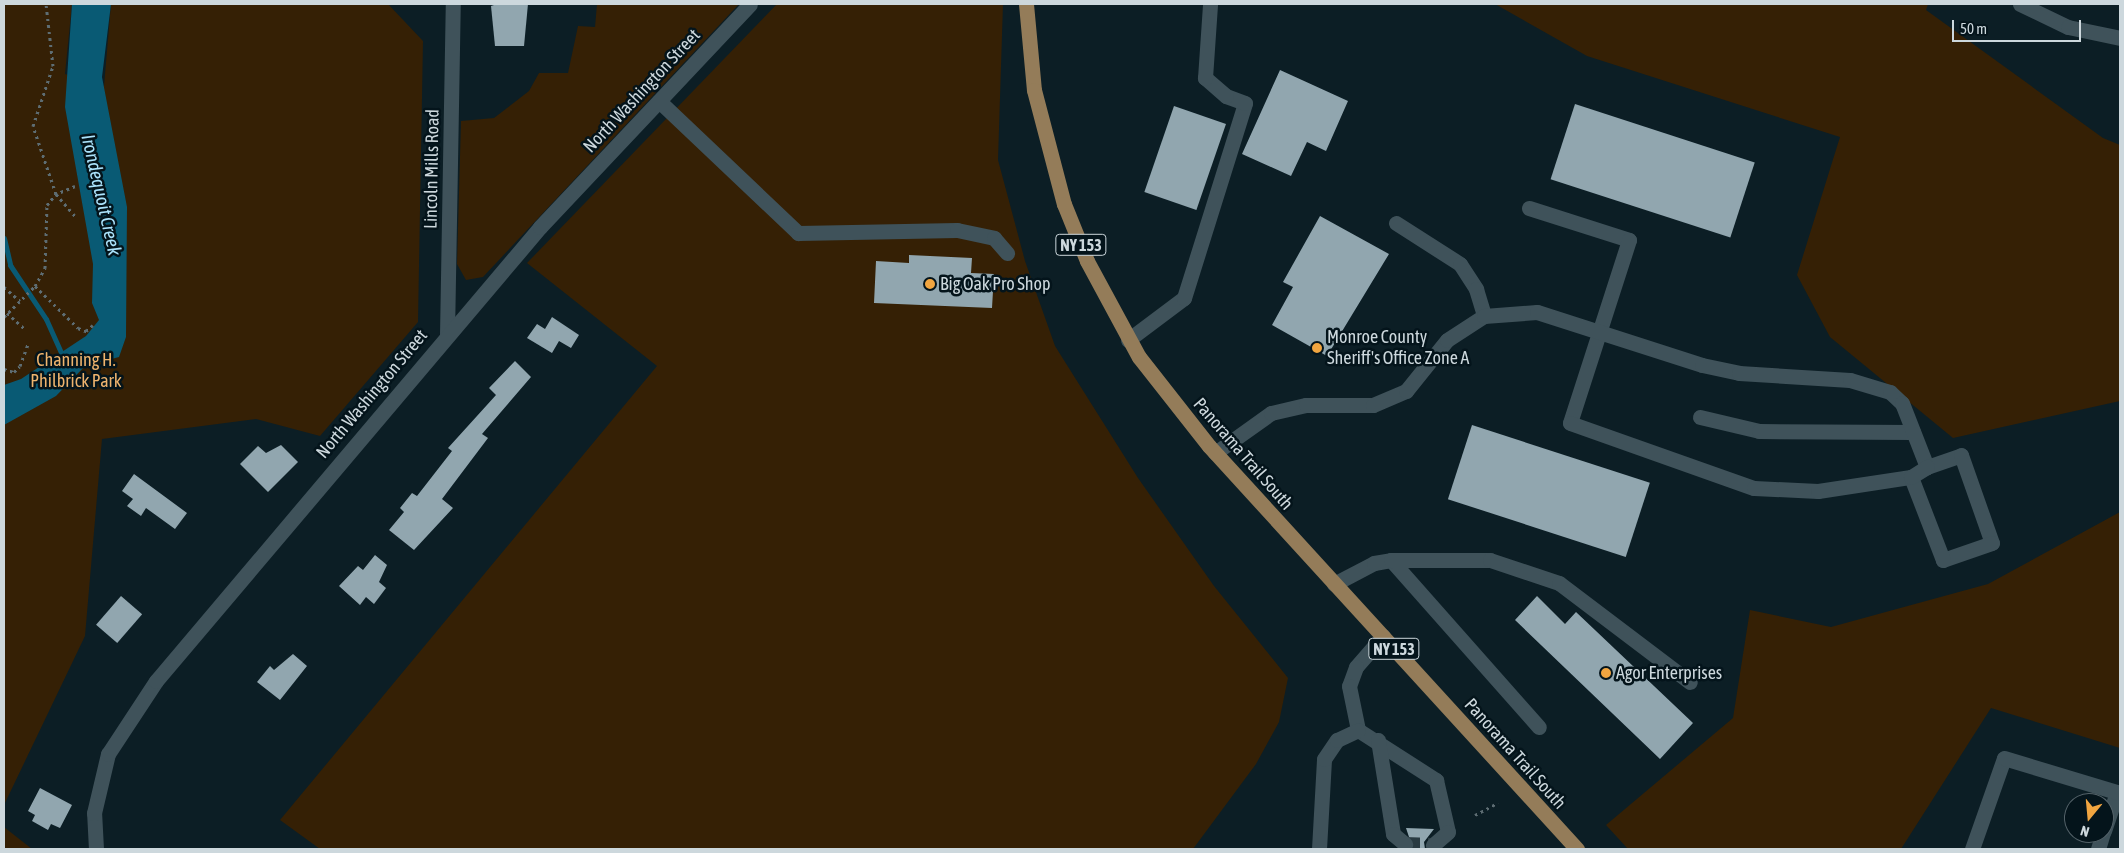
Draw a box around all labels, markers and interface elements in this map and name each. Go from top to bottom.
scale bar [1954,10,2083,42]
text: 50 m [1960,20,1987,37]
street label: North Washington Street [579,25,705,157]
street label: Lincoln Mills Road [420,109,444,229]
water label: Irondequoit Creek [76,132,126,258]
road number: NY 153 [1055,232,1107,258]
place label: Big Oak Pro Shop [940,273,1050,295]
marker: Big Oak Pro Shop [924,278,936,290]
street label: North Washington Street [312,325,432,463]
place label: Monroe County Sheriff's Office Zone A [1327,327,1469,369]
marker: Monroe County Sheriff's Office Zone A [1311,342,1323,354]
park label: Channing H. Philbrick Park [30,350,122,392]
street label: Panorama Trail South [1189,394,1297,514]
road number: NY 153 [1368,636,1420,662]
place label: Agor Enterprises [1616,662,1722,684]
marker: Agor Enterprises [1600,667,1612,679]
street label: Panorama Trail South [1460,694,1570,814]
north arrow [2064,793,2114,843]
text: N [2079,823,2091,840]

